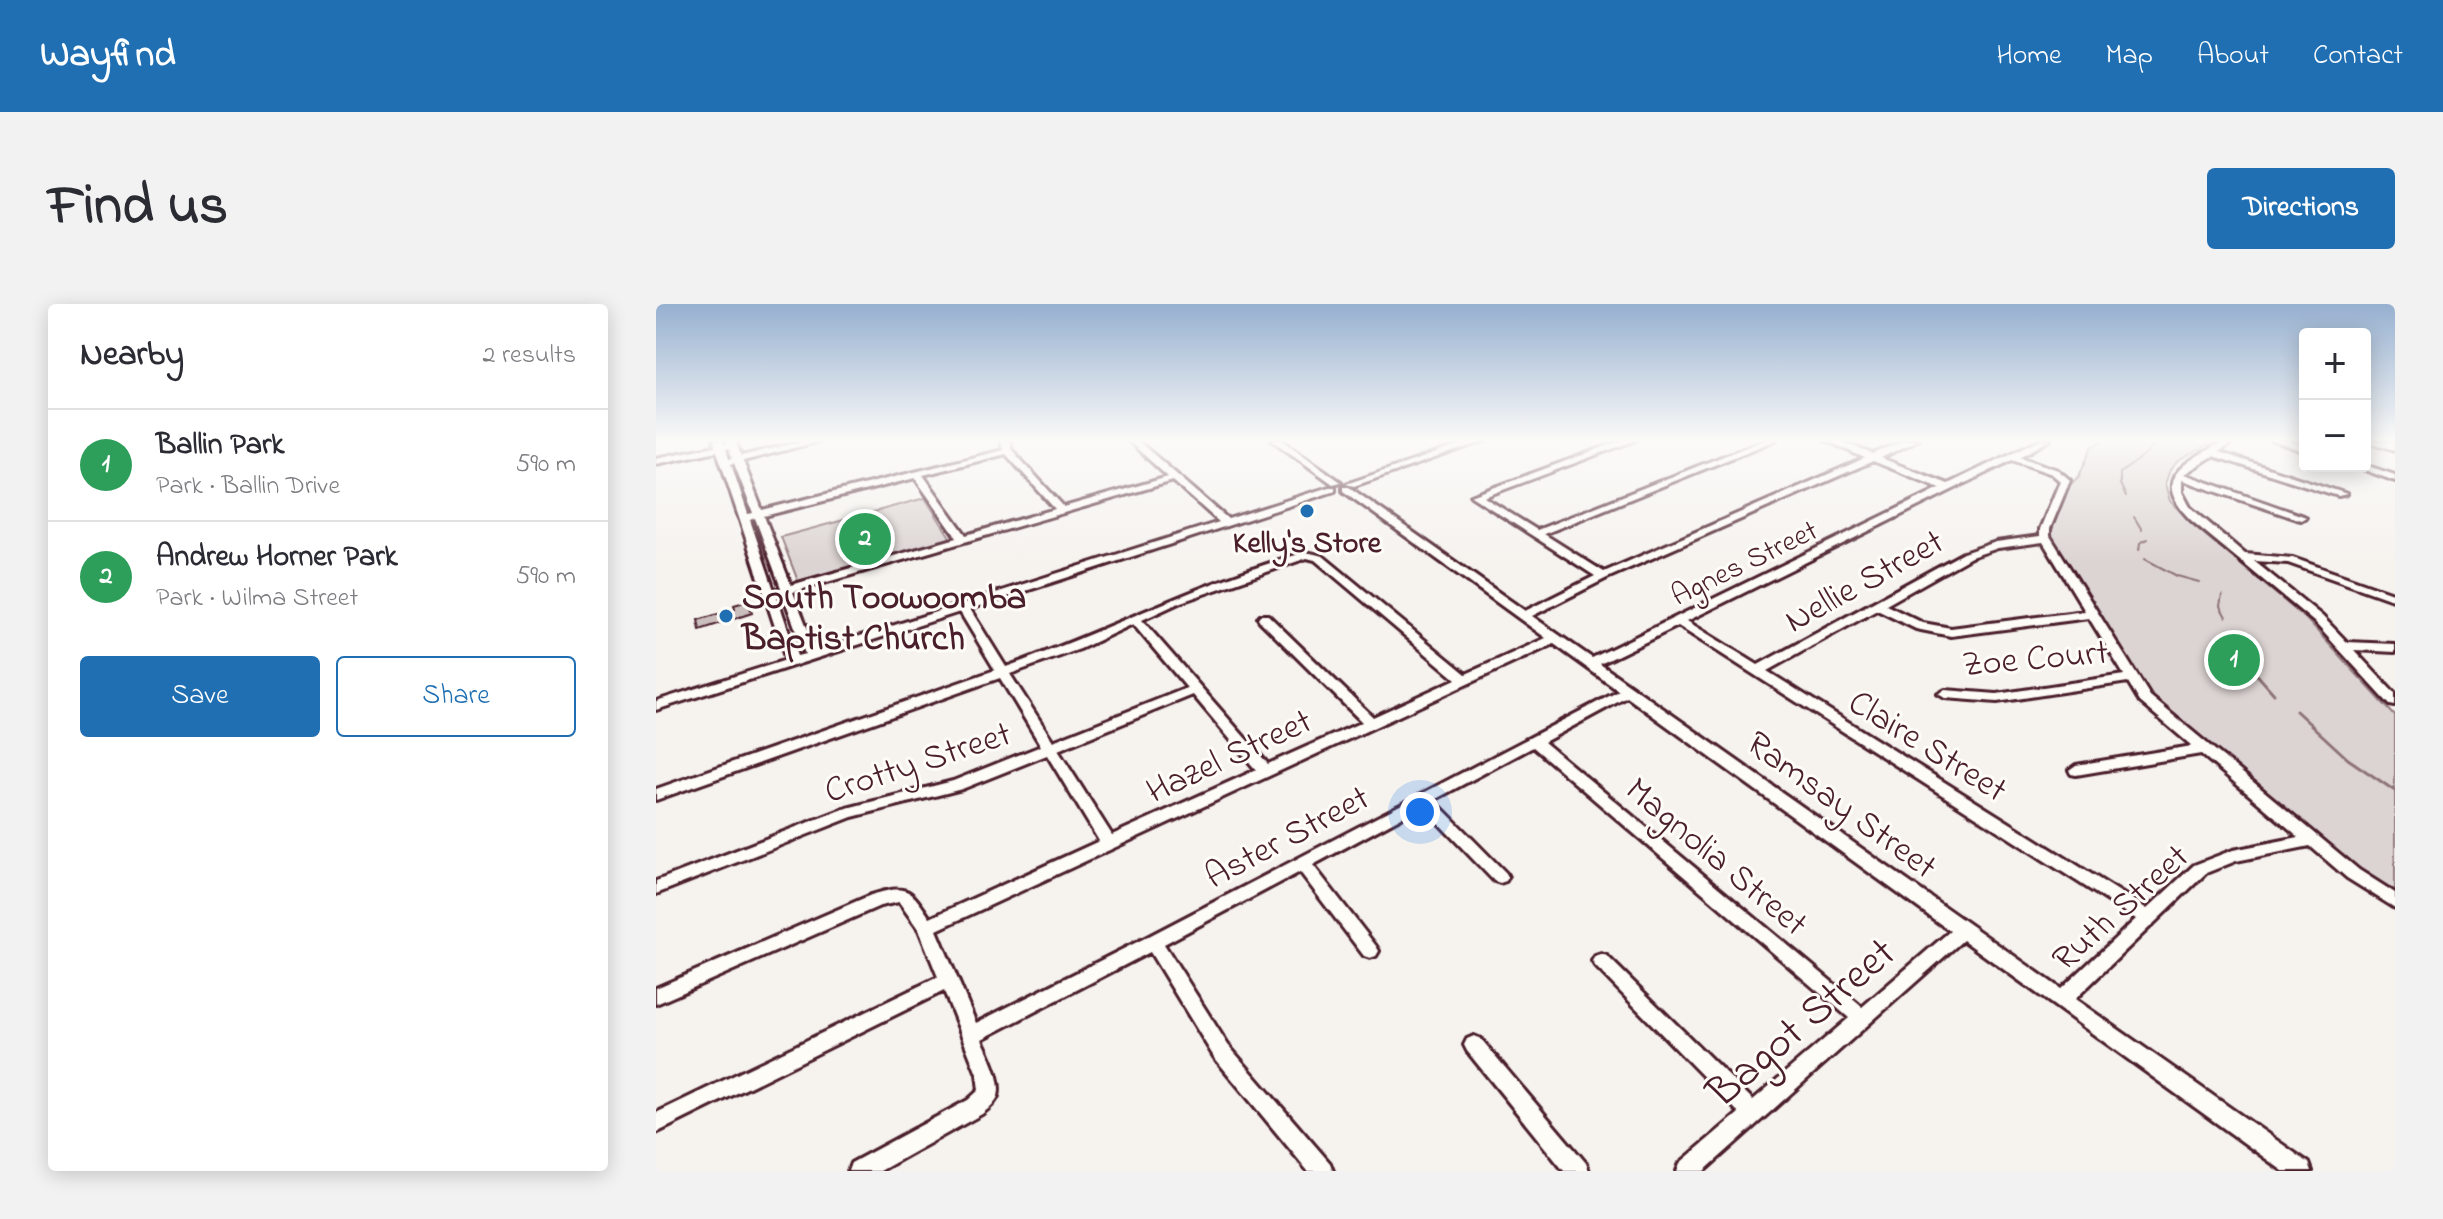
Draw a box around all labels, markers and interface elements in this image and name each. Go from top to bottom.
text: Wayfind [40,28,176,84]
text: Home [1996,36,2062,77]
text: Map [2106,36,2153,77]
text: About [2197,36,2269,77]
text: Contact [2313,36,2403,77]
text: Find us [48,168,228,249]
button: Directions [2207,168,2395,249]
map controls [2299,328,2371,472]
button: + [2299,328,2371,400]
text: Nearby [80,331,184,381]
text: 2 results [483,337,576,375]
button: − [2299,400,2371,472]
text: Ballin Park [156,424,284,468]
text: 1 [102,446,110,484]
text: 590 m [515,446,576,484]
text: Park · Ballin Drive [156,468,340,506]
marker: Kelly's Store [1298,502,1316,520]
pin: 2 [839,509,891,569]
street label: Agnes Street [1664,510,1826,619]
street label: Nellie Street [1776,517,1954,648]
place label: Kelly's Store [1233,523,1383,567]
text: Andrew Horner Park [156,536,398,580]
text: 2 [100,558,112,596]
text: 590 m [515,558,576,596]
place label: South Toowoomba Baptist Church [740,573,1026,667]
text: Park · Wilma Street [156,580,358,618]
marker: South Toowoomba Baptist Church [717,607,735,625]
street label: Zoe Court [1960,628,2111,693]
pin: 1 [2208,630,2260,690]
button: Save [80,656,320,737]
button: Share [336,656,576,737]
street label: Claire Street [1837,678,2016,818]
street label: Hazel Street [1138,697,1321,820]
street label: Crotty Street [818,709,1019,819]
street label: Ramsay Street [1734,719,1947,894]
street label: Magnolia Street [1612,766,1818,951]
street label: Aster Street [1196,773,1380,905]
your location [1400,792,1440,832]
street label: Ruth Street [2041,833,2203,986]
street label: Bagot Street [1693,923,1912,1125]

